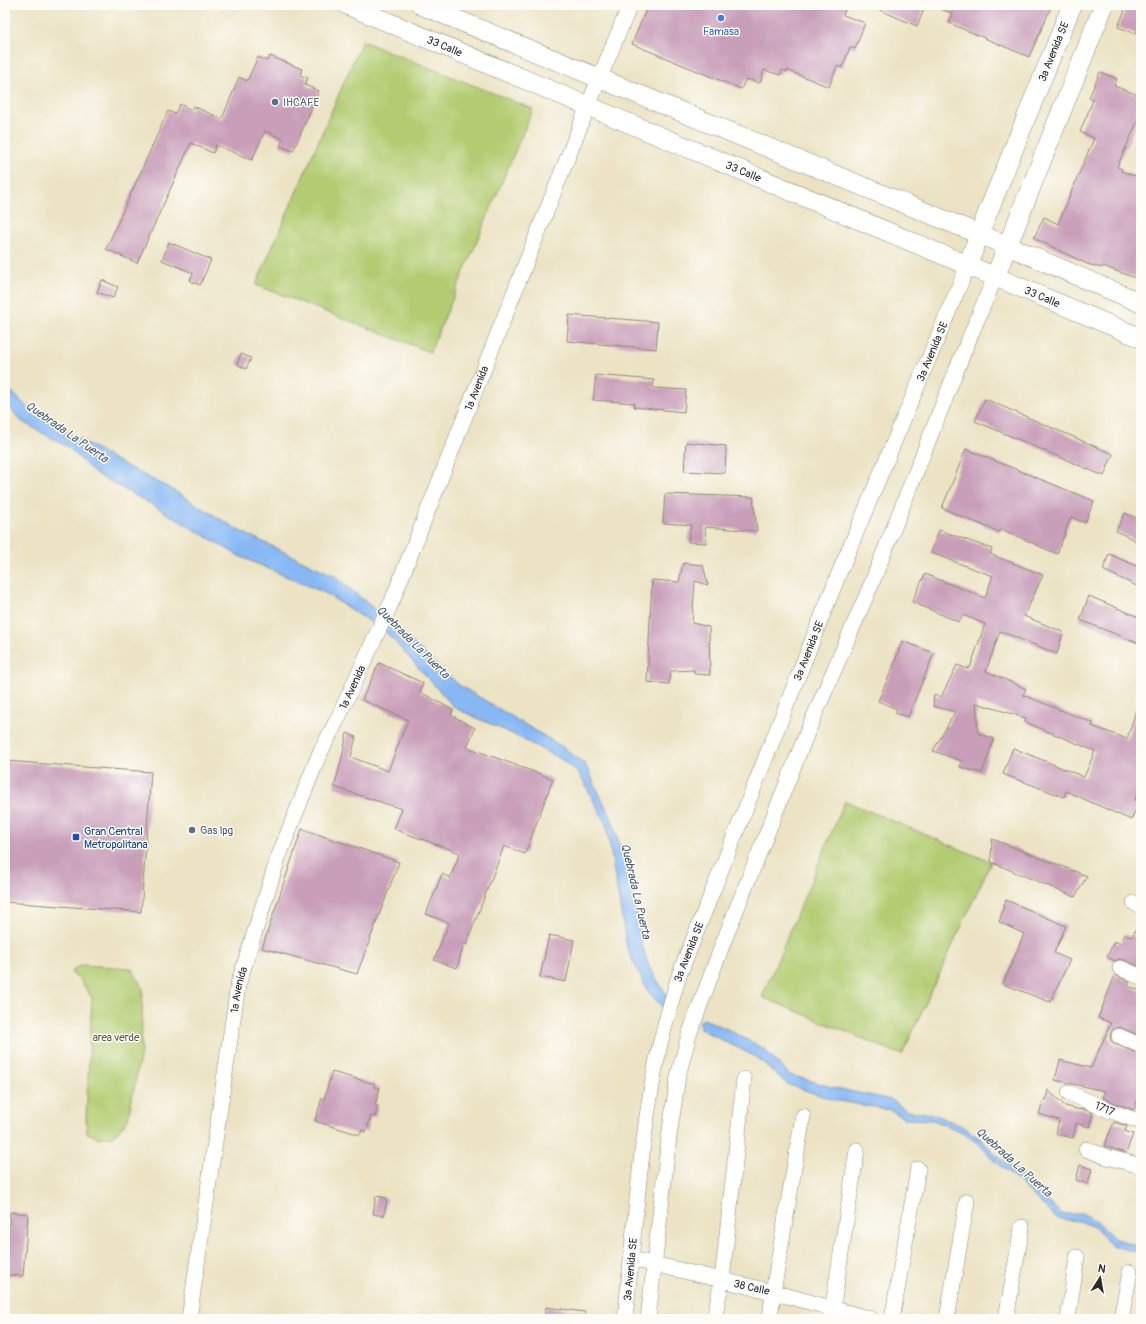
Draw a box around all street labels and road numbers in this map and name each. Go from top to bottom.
street label: 3a Avenida SE [1036,19,1072,83]
street label: 33 Calle [425,33,465,60]
street label: 33 Calle [724,159,764,185]
street label: 33 Calle [1022,284,1062,310]
street label: 3a Avenida SE [914,319,951,383]
street label: 1a Avenida [462,364,491,413]
street label: 3a Avenida SE [791,619,827,683]
street label: 1a Avenida [337,663,368,712]
street label: 3a Avenida SE [672,920,707,984]
street label: 1a Avenida [228,965,250,1014]
street label: 1717 [1093,1099,1116,1119]
street label: 3a Avenida SE [621,1237,640,1302]
street label: 38 Calle [732,1277,772,1298]

